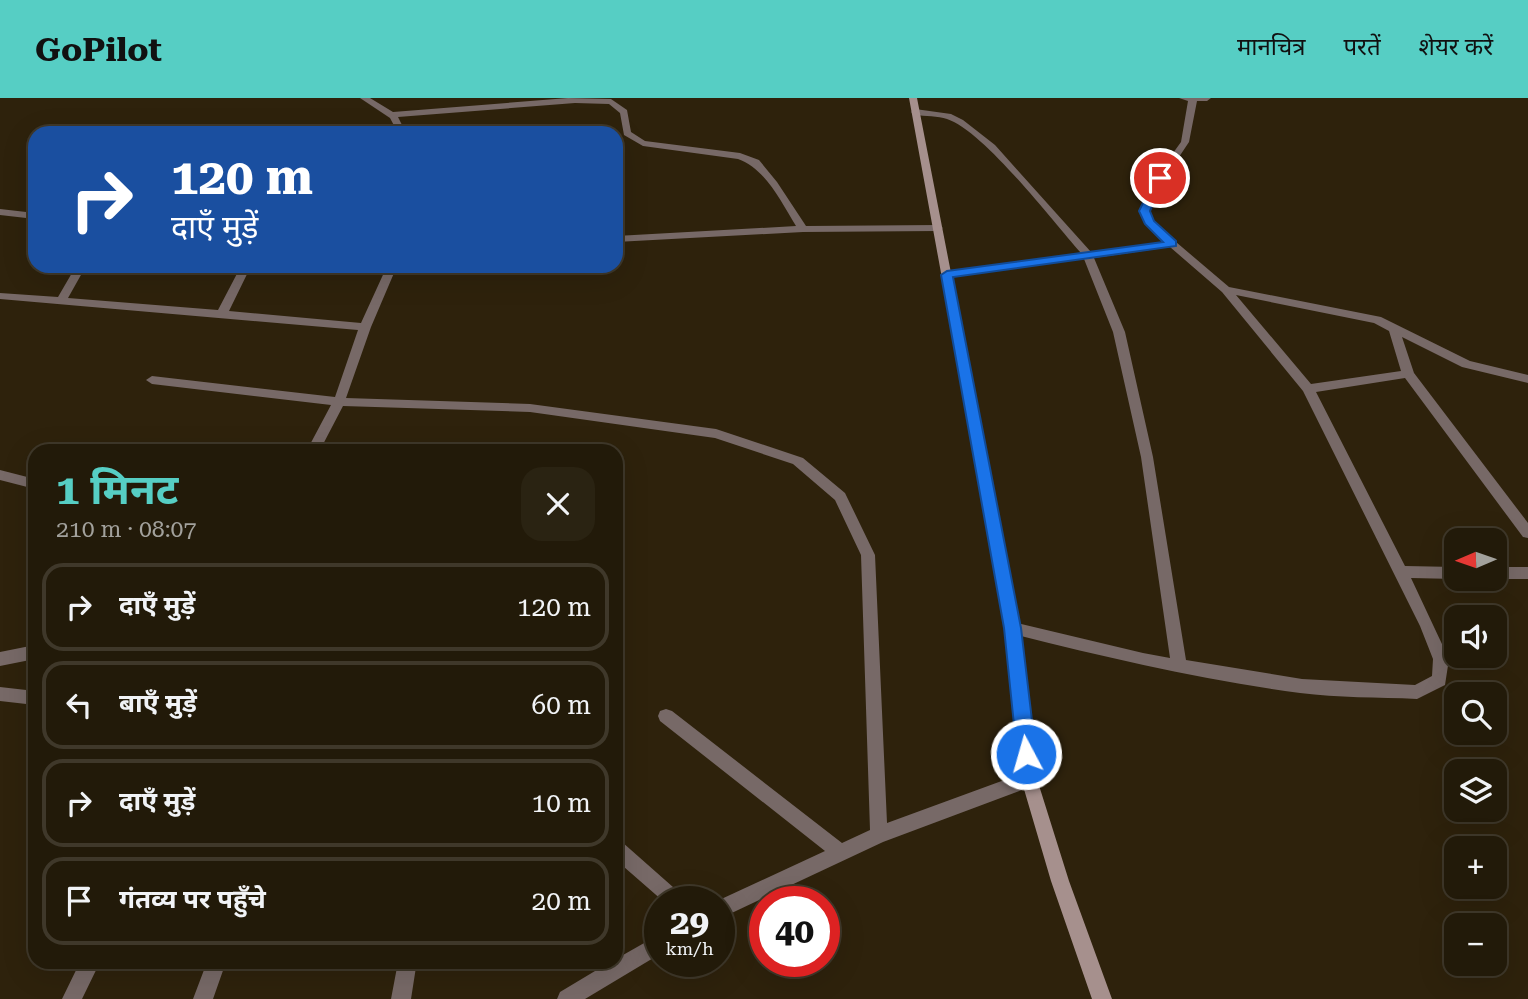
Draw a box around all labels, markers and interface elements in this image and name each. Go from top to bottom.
text: GoPilot [35,30,162,69]
text: मानचित्र [1237,33,1305,61]
text: परतें [1343,33,1381,61]
text: शेयर करें [1419,33,1493,61]
pin [1130,148,1190,208]
text: 120 m [171,149,313,206]
icon: right [56,154,147,245]
icon: arrive [1141,159,1179,197]
text: दाएँ मुड़ें [171,208,258,246]
text: 1 मिनट [56,465,178,514]
button: close [521,467,595,541]
text: 210 m · 08:07 [56,516,196,543]
north arrow [1444,528,1507,592]
map controls [1444,528,1507,976]
icon: right [60,588,98,626]
text: दाएँ मुड़ें [119,590,195,620]
text: 120 m [517,592,591,622]
button: sound [1444,605,1507,668]
button: search [1444,682,1507,745]
icon: left [60,686,98,724]
text: बाएँ मुड़ें [119,688,197,718]
text: 60 m [532,690,591,720]
position arrow [989,717,1063,791]
button: layers [1444,759,1507,822]
icon: right [60,784,98,822]
text: दाएँ मुड़ें [119,786,195,816]
text: 10 m [532,788,591,818]
button: + [1444,836,1507,899]
icon: arrive [60,882,98,920]
text: गंतव्य पर पहुँचे [119,884,266,914]
text: 20 m [532,886,591,916]
speed limit sign: 40 [749,886,840,977]
text: 29 [670,902,709,943]
button: − [1444,913,1507,976]
text: km/h [665,938,714,959]

